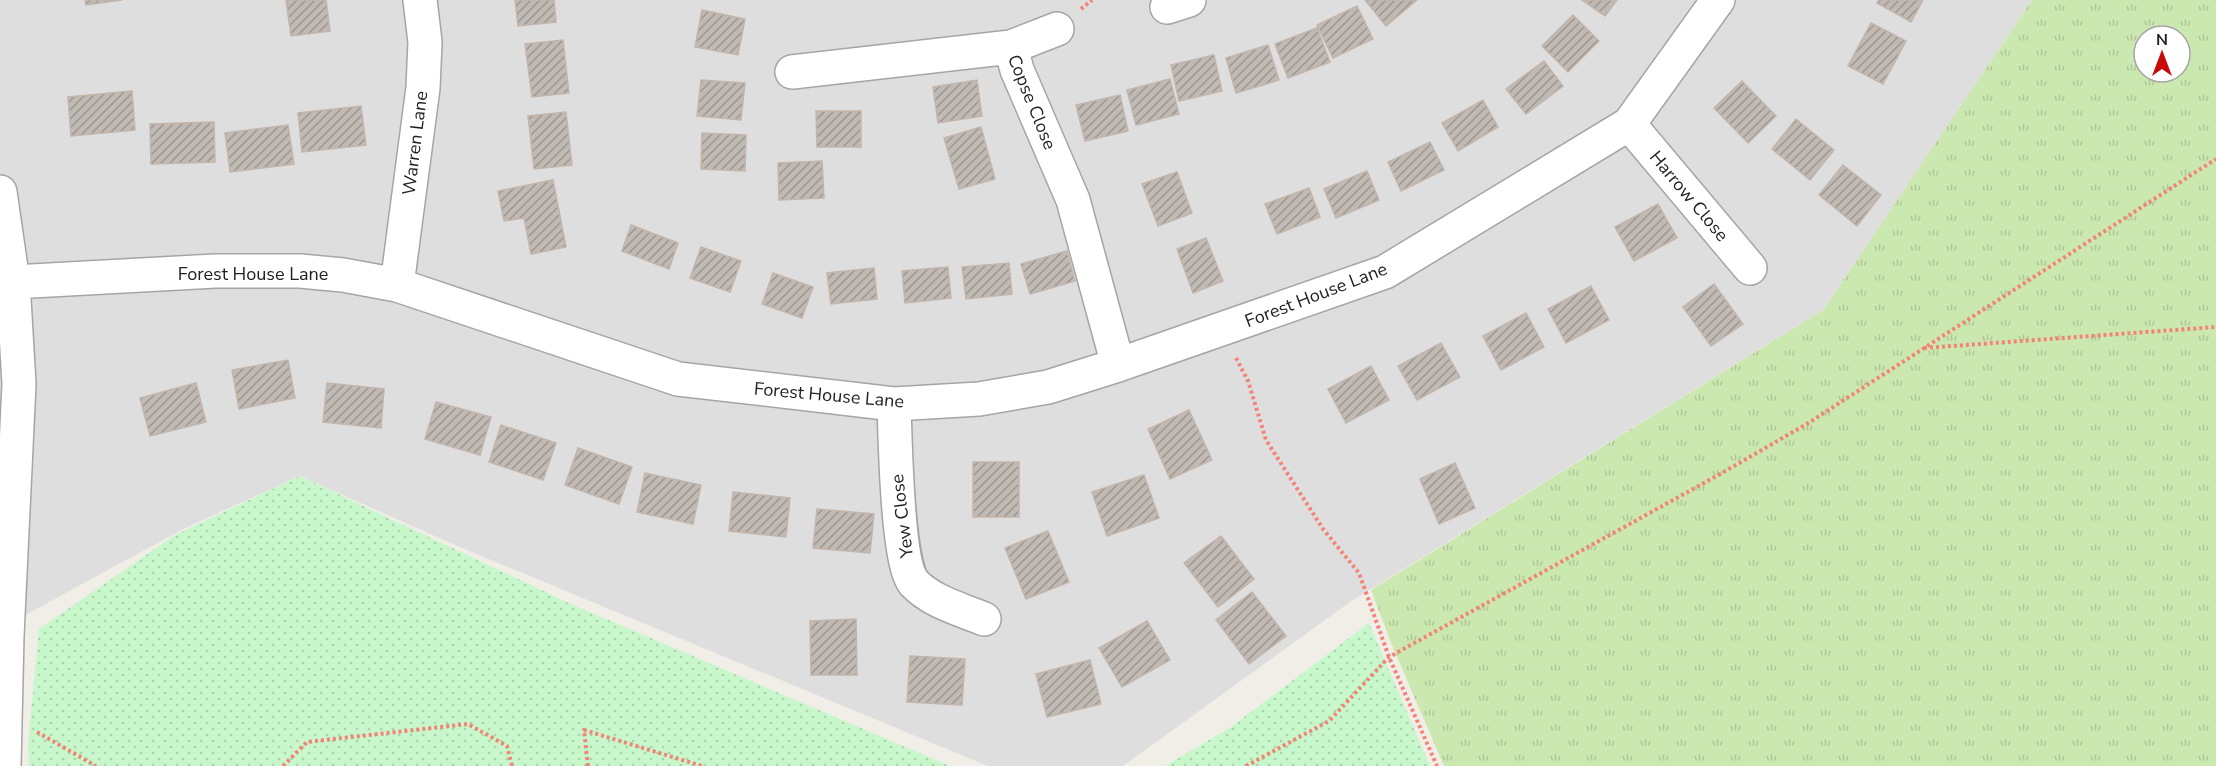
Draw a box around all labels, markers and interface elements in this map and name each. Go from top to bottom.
north arrow [2132,24,2192,84]
text: N [2156,29,2168,51]
street label: Copse Close [1002,51,1062,153]
street label: Warren Lane [397,90,433,196]
street label: Harrow Close [1644,146,1734,246]
street label: Forest House Lane [1241,257,1391,333]
street label: Forest House Lane [178,262,328,286]
street label: Forest House Lane [753,376,905,414]
street label: Yew Close [885,473,919,560]

